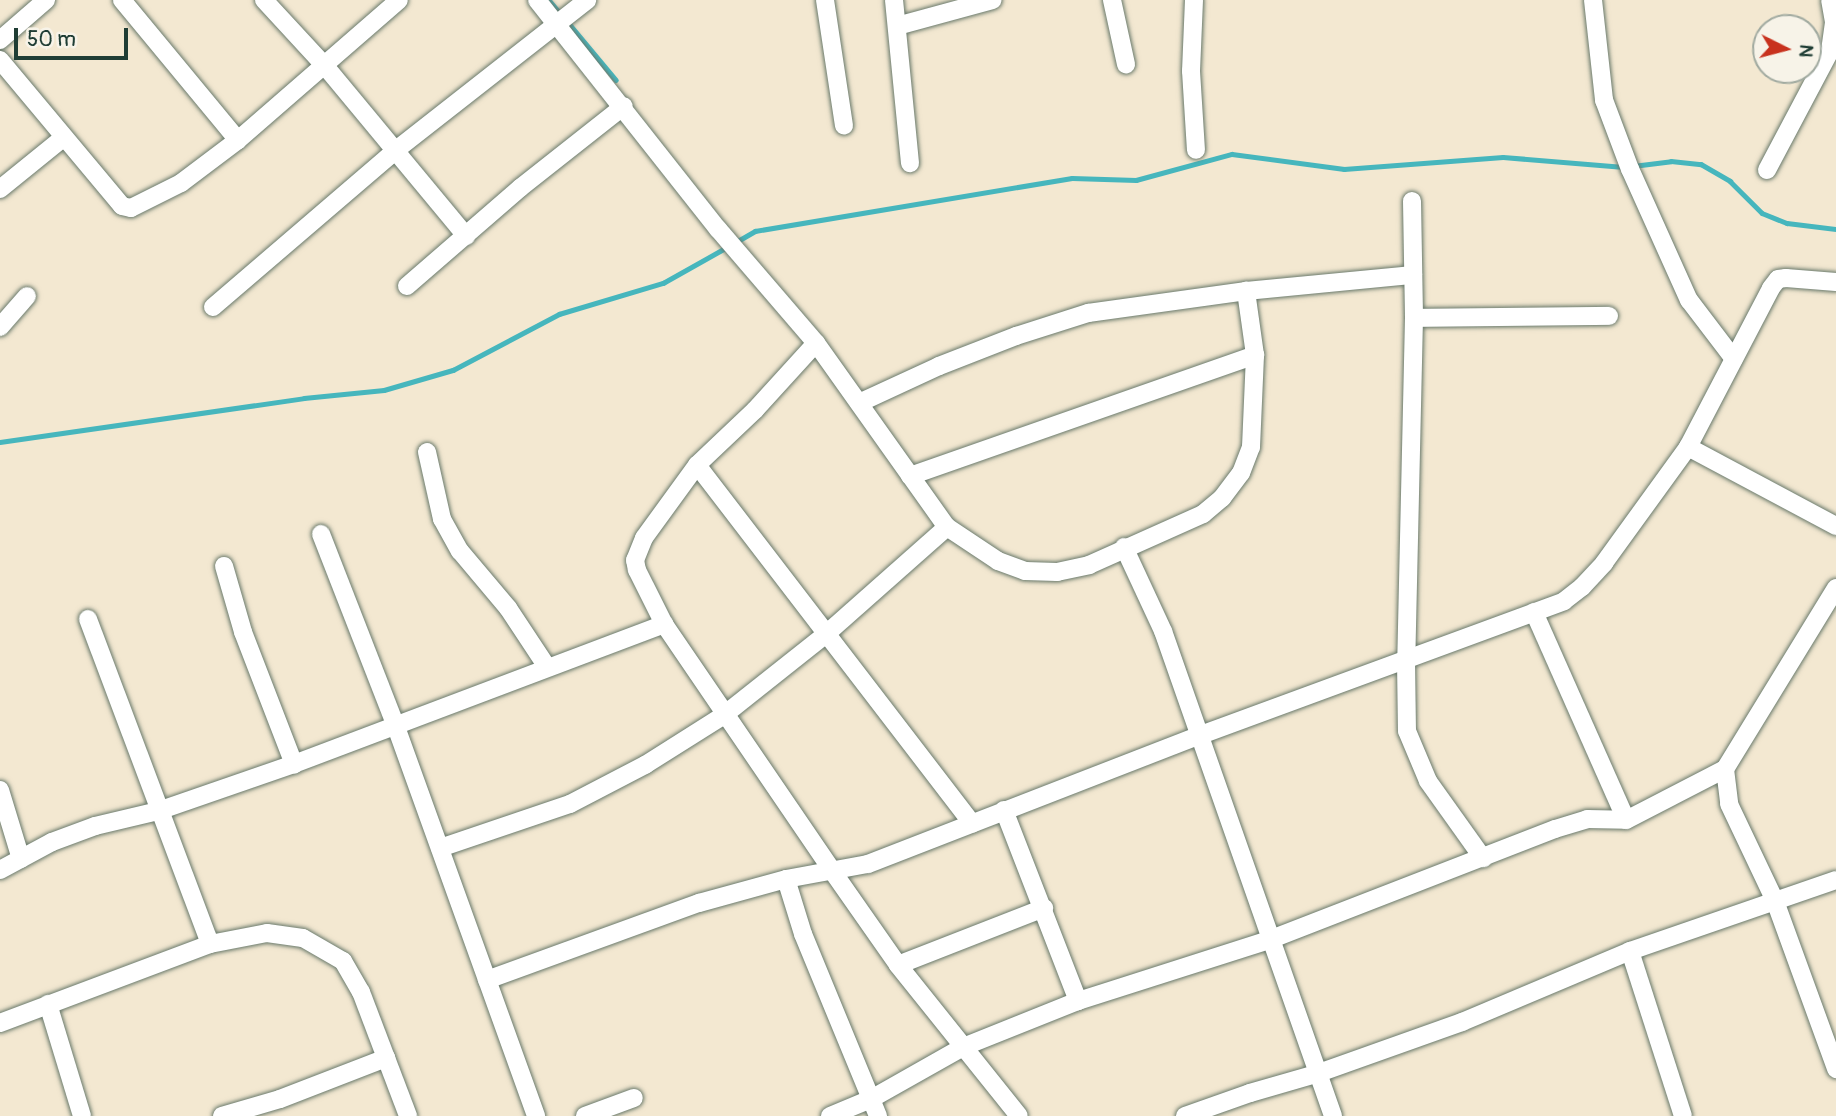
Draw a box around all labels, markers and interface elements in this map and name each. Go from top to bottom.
scale bar [18,14,131,58]
north arrow [1752,14,1822,84]
text: 50 m [27,26,76,53]
text: N [1793,43,1819,59]

